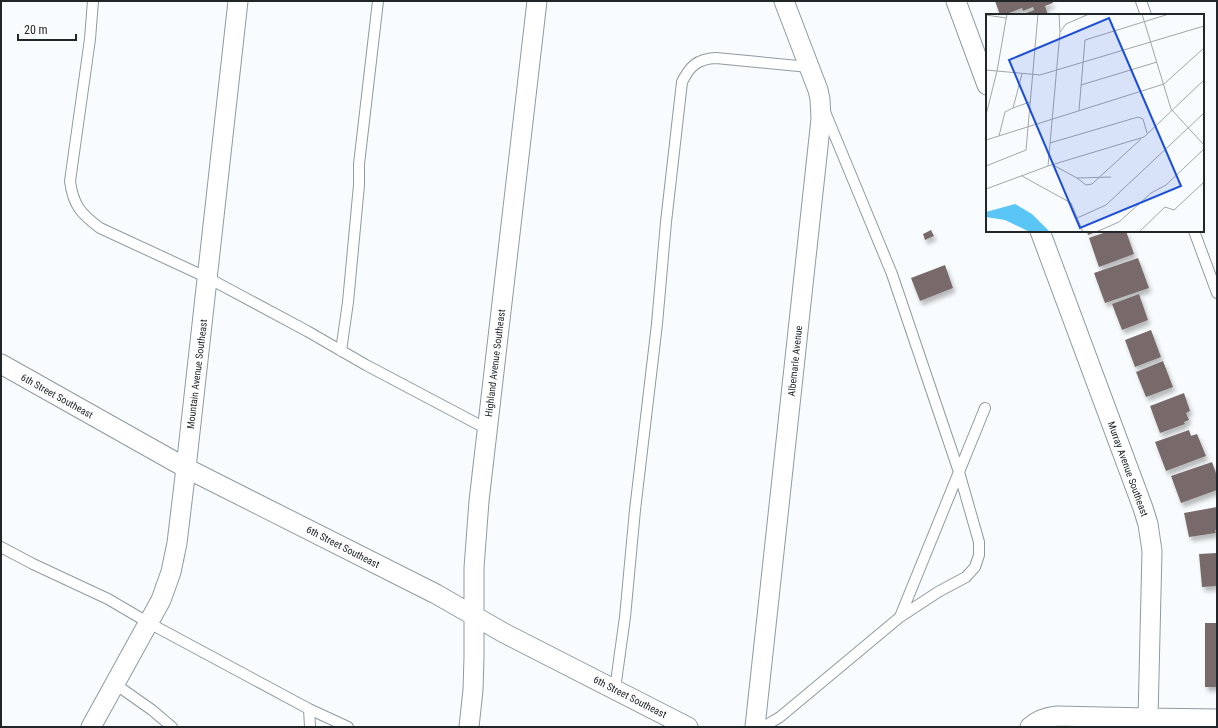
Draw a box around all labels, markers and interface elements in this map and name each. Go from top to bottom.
inset map [986,14,1204,232]
scale bar [18,16,76,42]
text: 20 m [24,23,48,37]
street label: Highland Avenue Southeast [483,309,507,417]
street label: Mountain Avenue Southeast [185,319,209,429]
street label: Albemarle Avenue [786,325,804,397]
street label: 6th Street Southeast [19,372,95,420]
street label: Murray Avenue Southeast [1106,420,1150,518]
street label: 6th Street Southeast [305,524,381,570]
street label: 6th Street Southeast [592,674,668,720]

